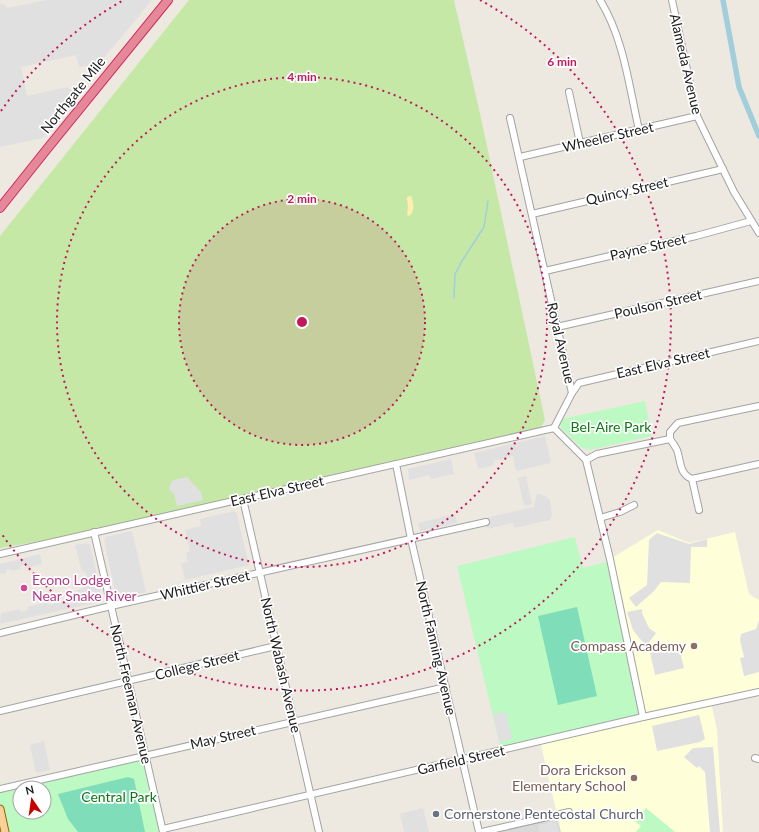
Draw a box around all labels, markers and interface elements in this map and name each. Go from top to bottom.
street label: Alameda Avenue [667,12,706,116]
street label: Northgate Mile [37,53,109,136]
text: 6 min [547,54,577,69]
text: 4 min [287,69,317,84]
street label: Wheeler Street [561,118,655,155]
street label: Quincy Street [584,173,670,208]
text: 2 min [287,191,317,206]
street label: Payne Street [608,229,688,264]
street label: Poulson Street [612,285,703,322]
street label: Royal Avenue [544,301,579,385]
centre of rings [295,315,309,329]
street label: East Elva Street [614,343,711,382]
park label: Bel-Aire Park [571,418,652,435]
street label: East Elva Street [228,471,325,510]
street label: Whittier Street [159,566,251,603]
place label: Econo Lodge Near Snake River [32,571,137,604]
street label: North Fanning Avenue [413,579,460,717]
marker: Econo Lodge Near Snake River [19,583,29,593]
street label: North Wabash Avenue [258,595,305,734]
street label: North Freeman Avenue [107,623,156,765]
place label: Compass Academy [571,637,687,654]
marker: Compass Academy [689,641,699,651]
street label: College Street [153,646,241,683]
street label: May Street [188,721,257,752]
street label: Garfield Street [415,741,506,778]
place label: Dora Erickson Elementary School [512,761,626,794]
marker: Dora Erickson Elementary School [629,773,639,783]
north arrow [12,780,52,820]
text: N [24,782,35,797]
park label: Central Park [81,788,158,805]
place label: Cornerstone Pentecostal Church [444,805,644,822]
marker: Cornerstone Pentecostal Church [431,809,441,819]

